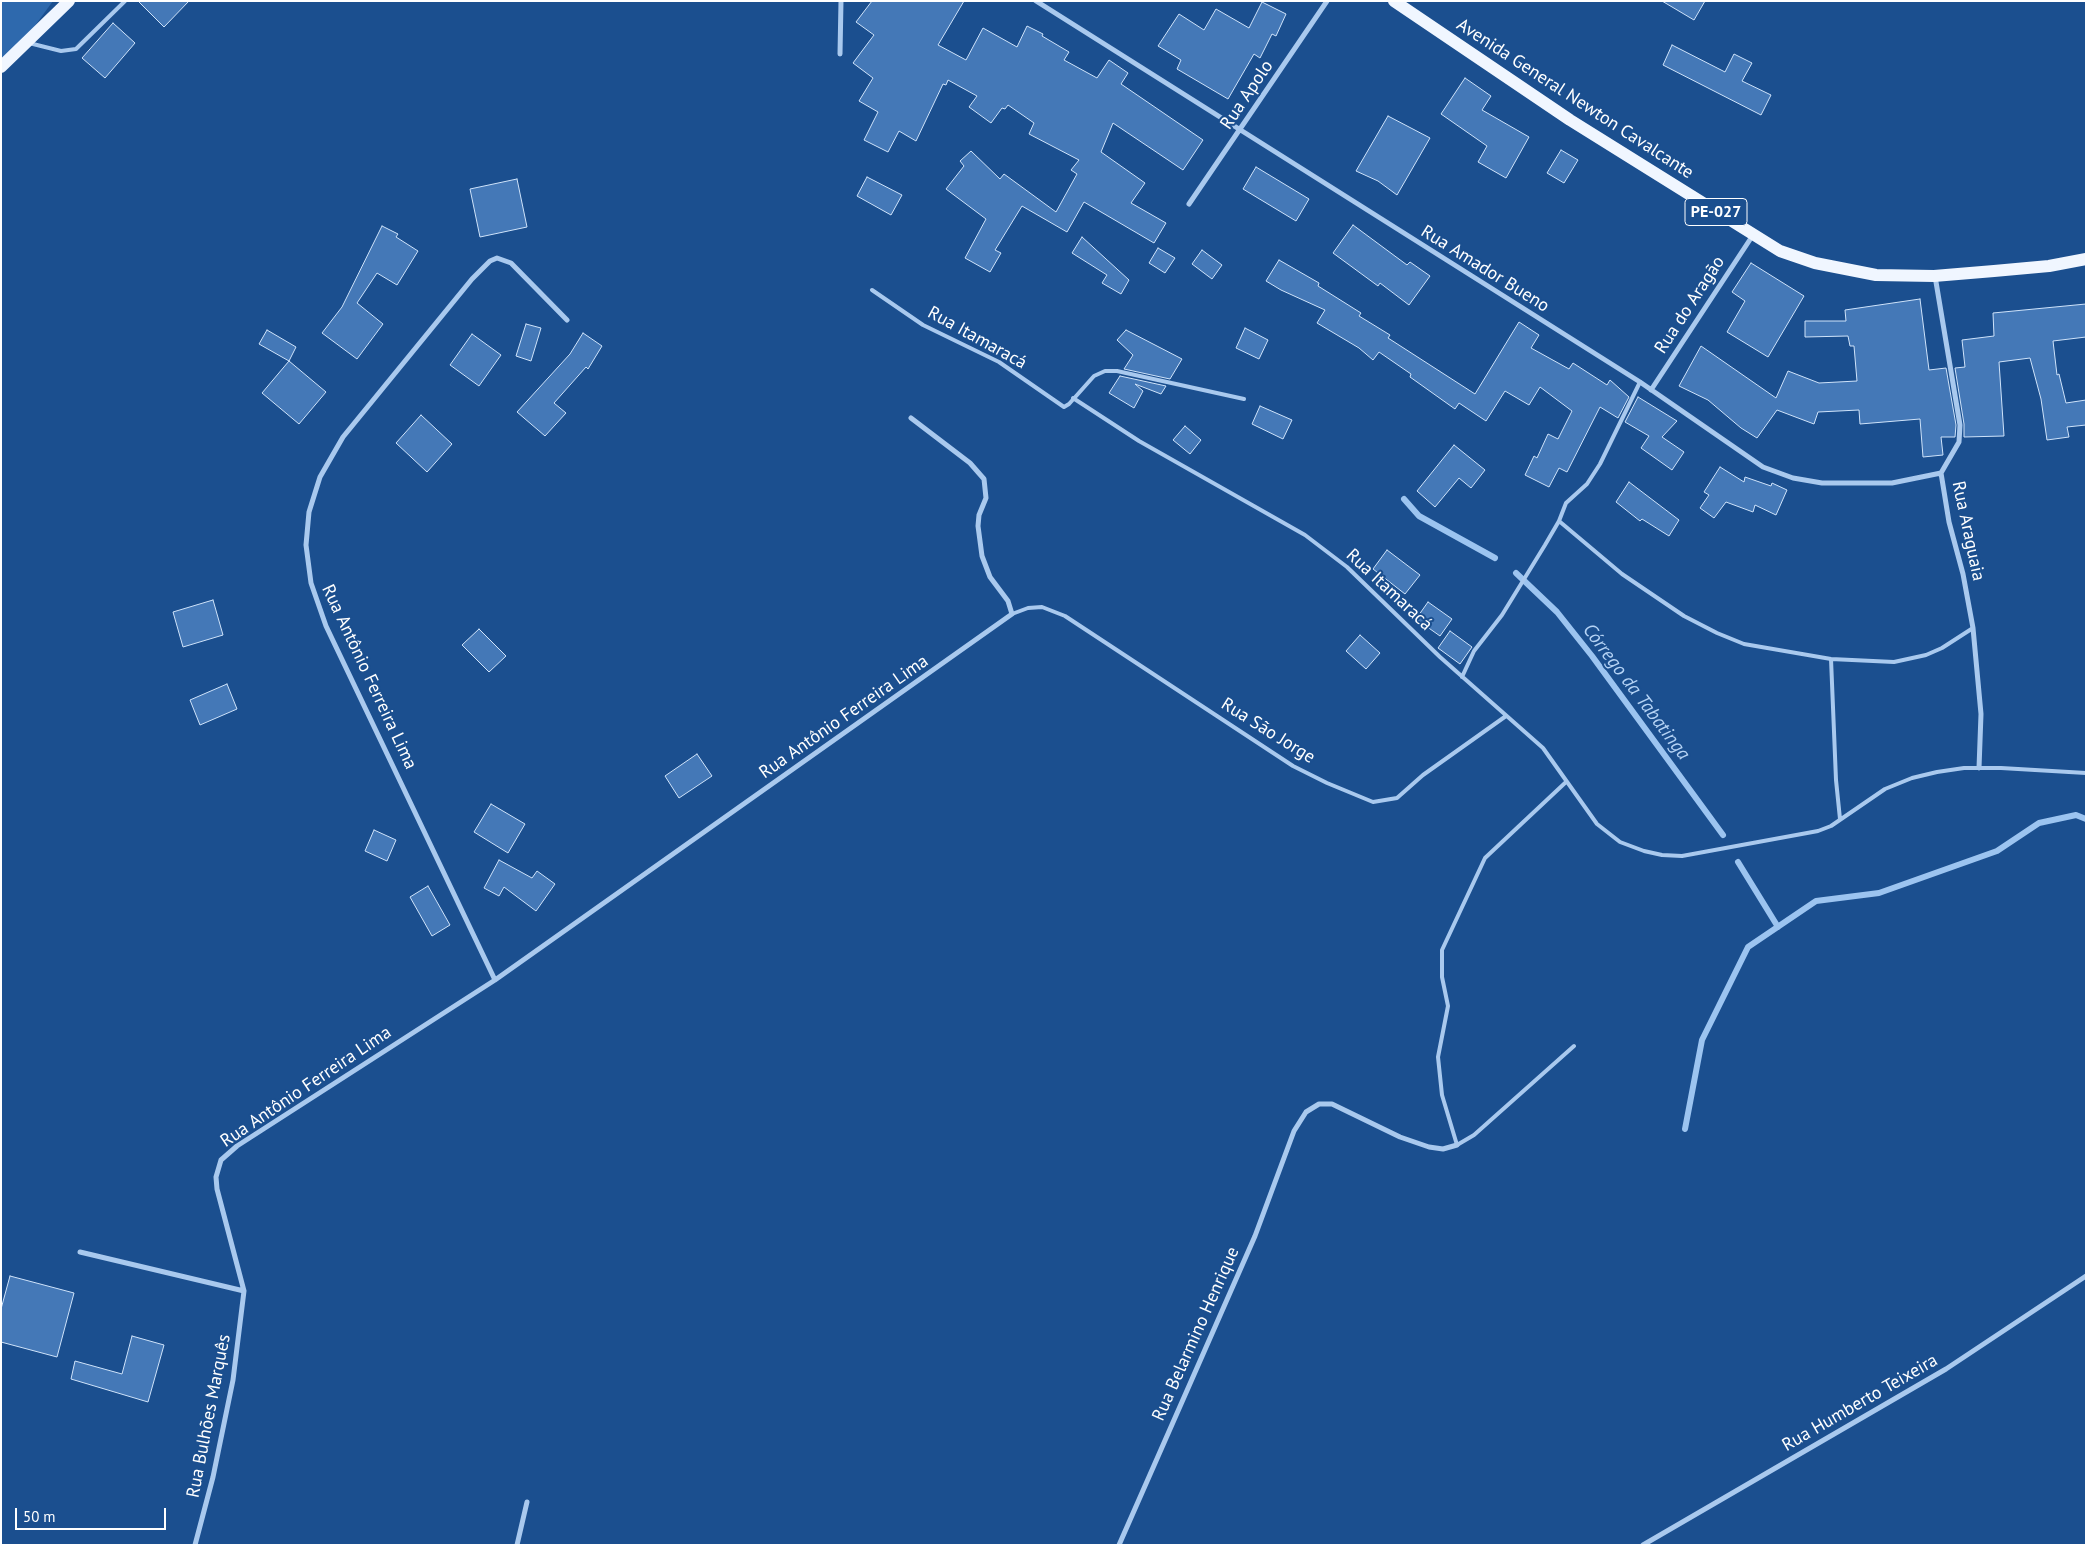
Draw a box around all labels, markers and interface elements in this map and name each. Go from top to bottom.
street label: Avenida General Newton Cavalcante [1453,14,1697,184]
street label: Rua Apolo [1216,56,1278,134]
road number: PE-027 [1685,198,1747,226]
street label: Rua Amador Bueno [1417,221,1553,317]
street label: Rua do Aragão [1650,252,1730,358]
street label: Rua Itamaracá [924,302,1030,374]
street label: Rua Araguaia [1947,479,1989,583]
street label: Rua Itamaracá [1341,545,1437,635]
street label: Rua Antônio Ferreira Lima [317,581,421,773]
water label: Córrego da Tabatinga [1577,619,1695,765]
street label: Rua Antônio Ferreira Lima [755,650,933,784]
street label: Rua São Jorge [1217,694,1319,768]
street label: Rua Antônio Ferreira Lima [217,1022,395,1152]
street label: Rua Belarmino Henrique [1148,1244,1244,1424]
street label: Rua Bulhões Marquês [183,1333,235,1499]
street label: Rua Humberto Teixeira [1778,1350,1942,1456]
scale bar [18,1498,169,1530]
text: 50 m [23,1507,56,1526]

